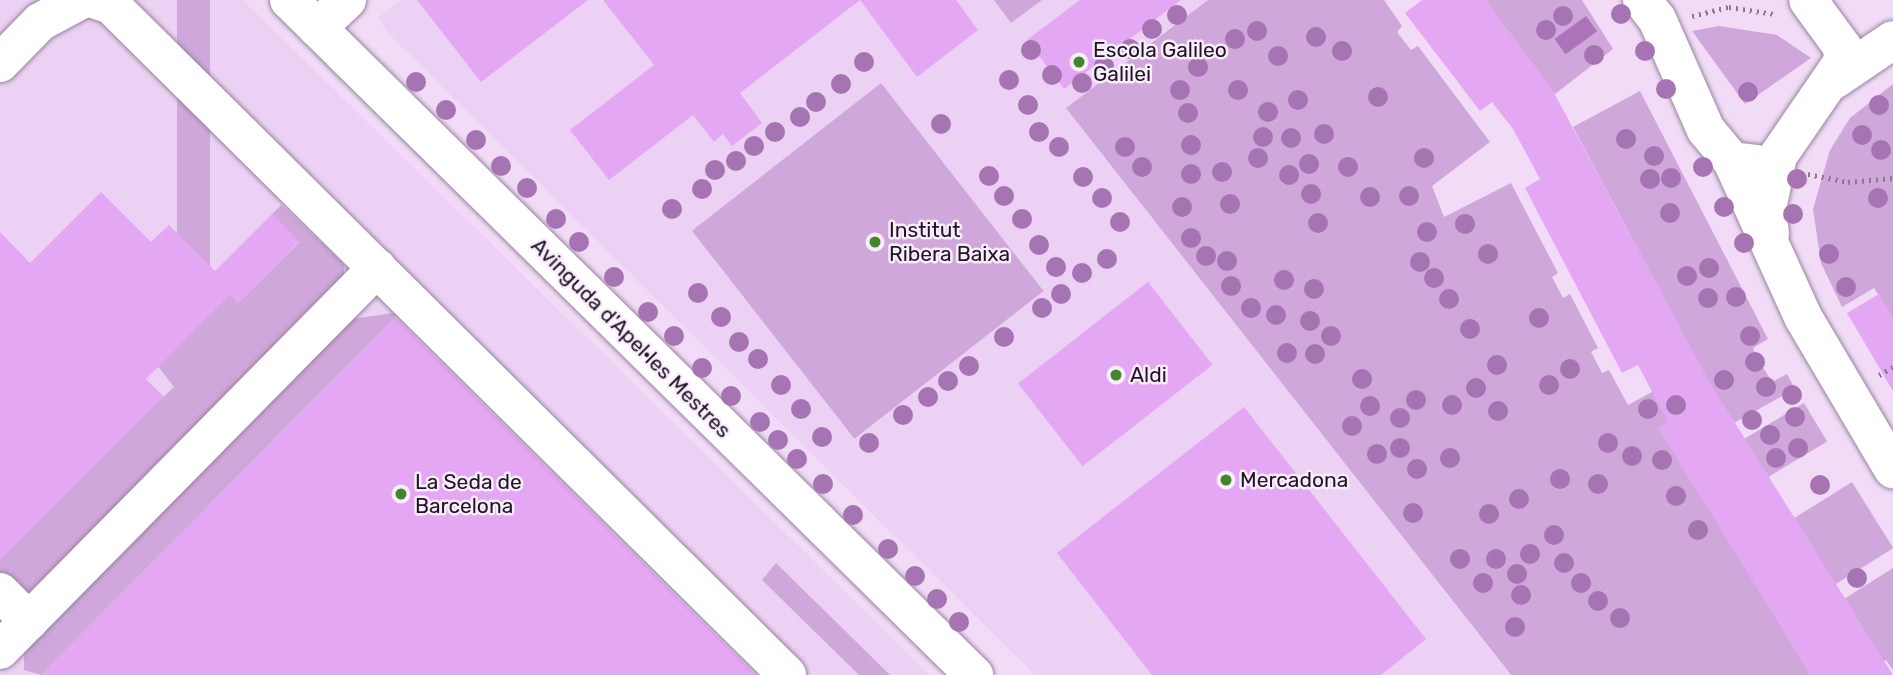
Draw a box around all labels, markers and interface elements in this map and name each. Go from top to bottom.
place label: Escola Galileo Galilei [1093,37,1227,87]
marker: Escola Galileo Galilei [1071,54,1087,70]
place label: Institut Ribera Baixa [889,217,1010,267]
street label: Avinguda d'Apel·les Mestres [526,233,736,443]
marker: Institut Ribera Baixa [867,234,883,250]
place label: Aldi [1130,362,1167,388]
marker: Aldi [1108,367,1124,383]
place label: Mercadona [1240,467,1348,493]
place label: La Seda de Barcelona [415,469,522,519]
marker: Mercadona [1218,472,1234,488]
marker: La Seda de Barcelona [393,486,409,502]

